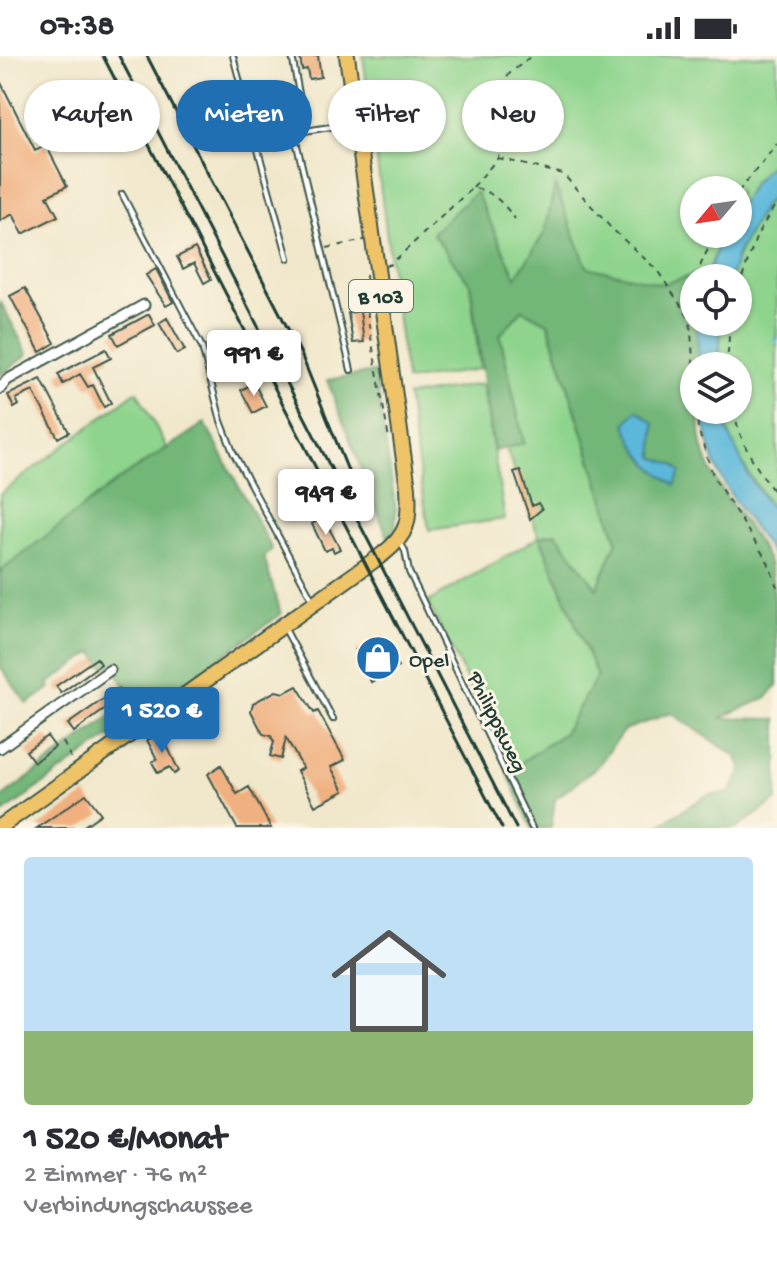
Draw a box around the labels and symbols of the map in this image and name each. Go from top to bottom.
north arrow [680,176,752,248]
road number: B 103 [349,280,413,312]
pin: 991 € [198,330,310,398]
pin: 949 € [270,469,382,537]
shop icon: Opel [354,634,402,682]
place label: Opel [409,649,449,675]
street label: Philippsweg [459,667,531,777]
pin: 1 520 € [88,687,236,755]

